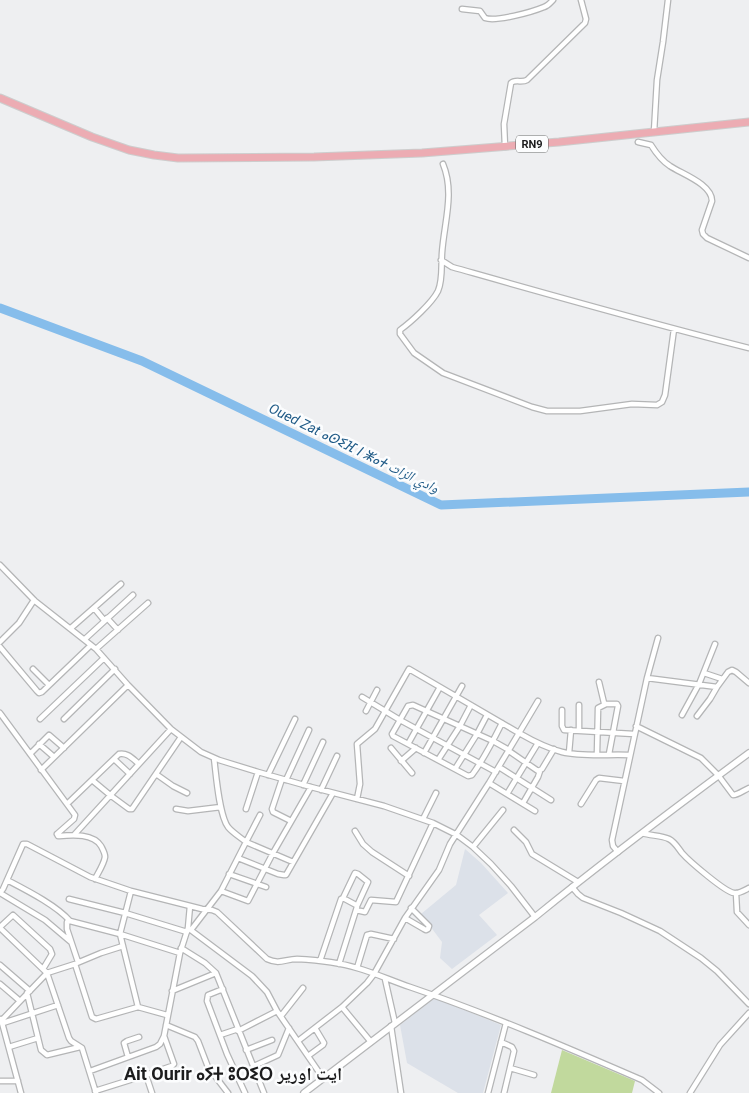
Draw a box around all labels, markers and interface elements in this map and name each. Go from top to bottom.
road number: RN9 [516,136,548,152]
water label: Oued Zat ⴰⵙⵉⴼ ⵏ ⵥⴰⵜ وادي الزات [265,400,442,500]
district label: Ait Ourir ⴰⵢⵜ ⵓⵔⵉⵔ ايت اورير [124,1063,342,1084]

